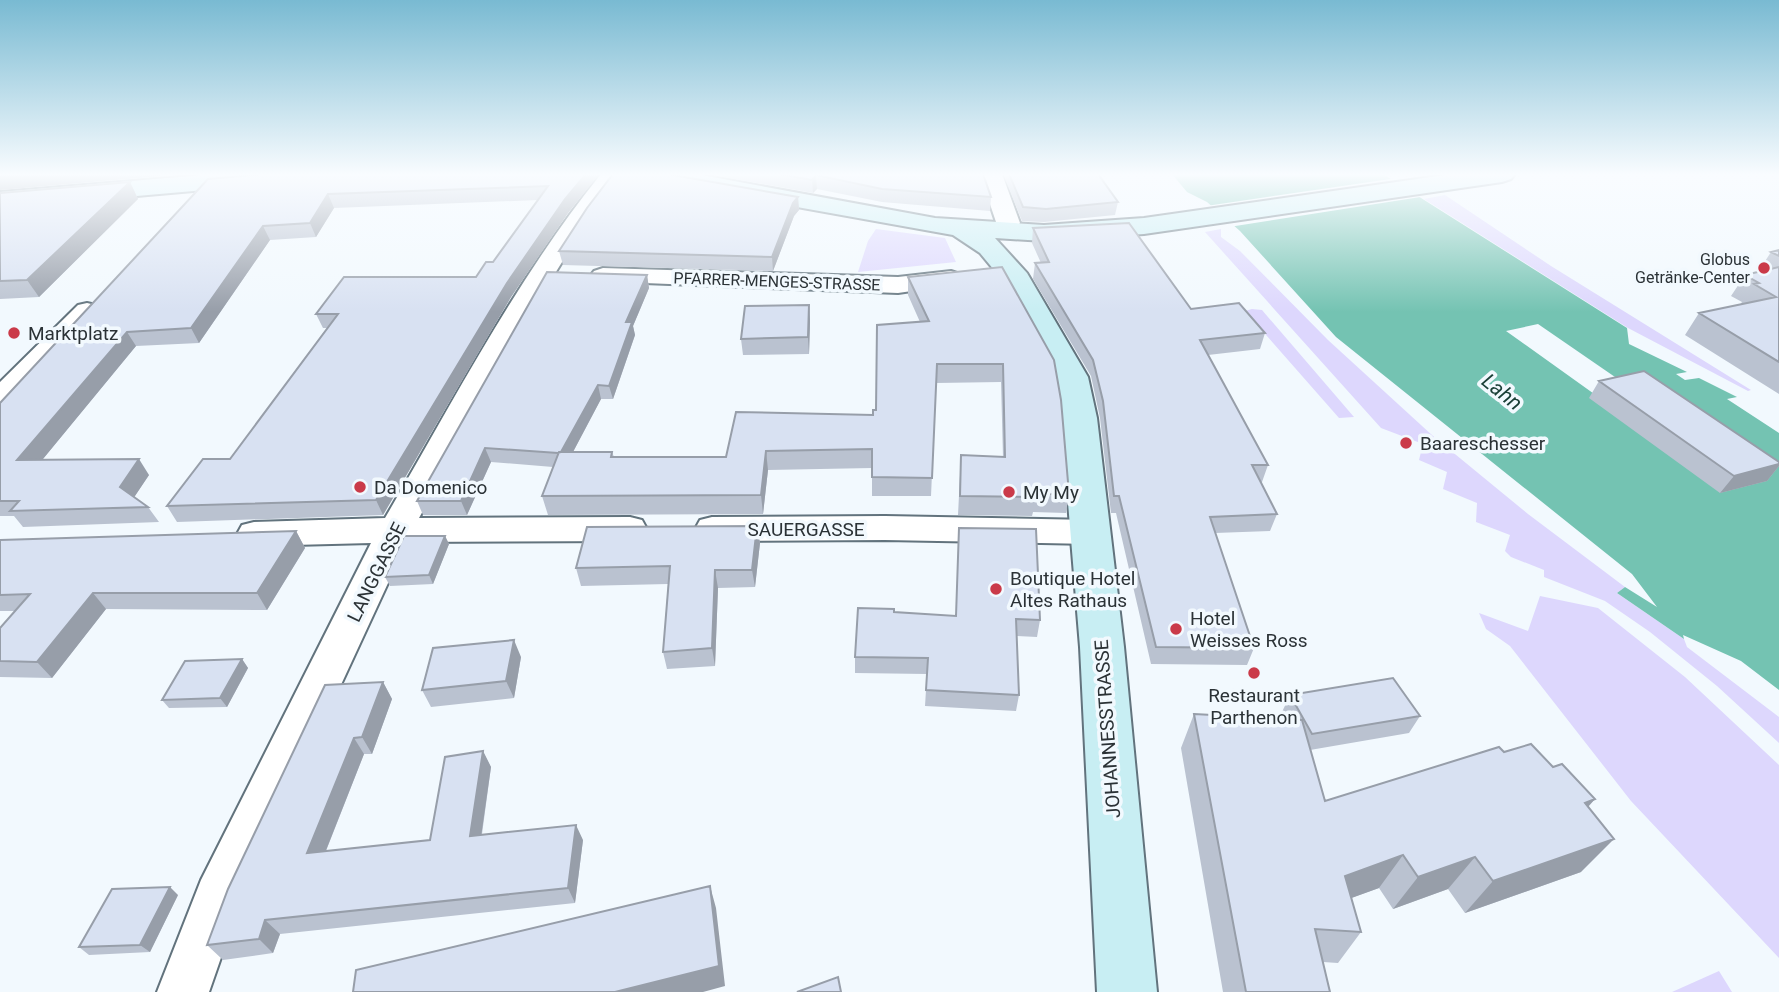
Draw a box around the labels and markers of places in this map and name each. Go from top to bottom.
place label: Globus Getränke-Center [1635,250,1751,287]
marker: Globus Getränke-Center [1756,260,1772,276]
place label: Marktplatz [28,322,118,345]
marker: Marktplatz [6,325,22,341]
place label: Baareschesser [1420,432,1546,455]
marker: Baareschesser [1398,435,1414,451]
place label: Da Domenico [374,476,487,499]
marker: Da Domenico [352,479,368,495]
place label: My My [1023,481,1079,504]
marker: My My [1001,484,1017,500]
place label: Boutique Hotel Altes Rathaus [1010,567,1135,612]
marker: Boutique Hotel Altes Rathaus [988,581,1004,597]
place label: Hotel Weisses Ross [1190,607,1308,652]
marker: Hotel Weisses Ross [1168,621,1184,637]
marker: Restaurant Parthenon [1246,665,1262,681]
place label: Restaurant Parthenon [1208,684,1300,729]

